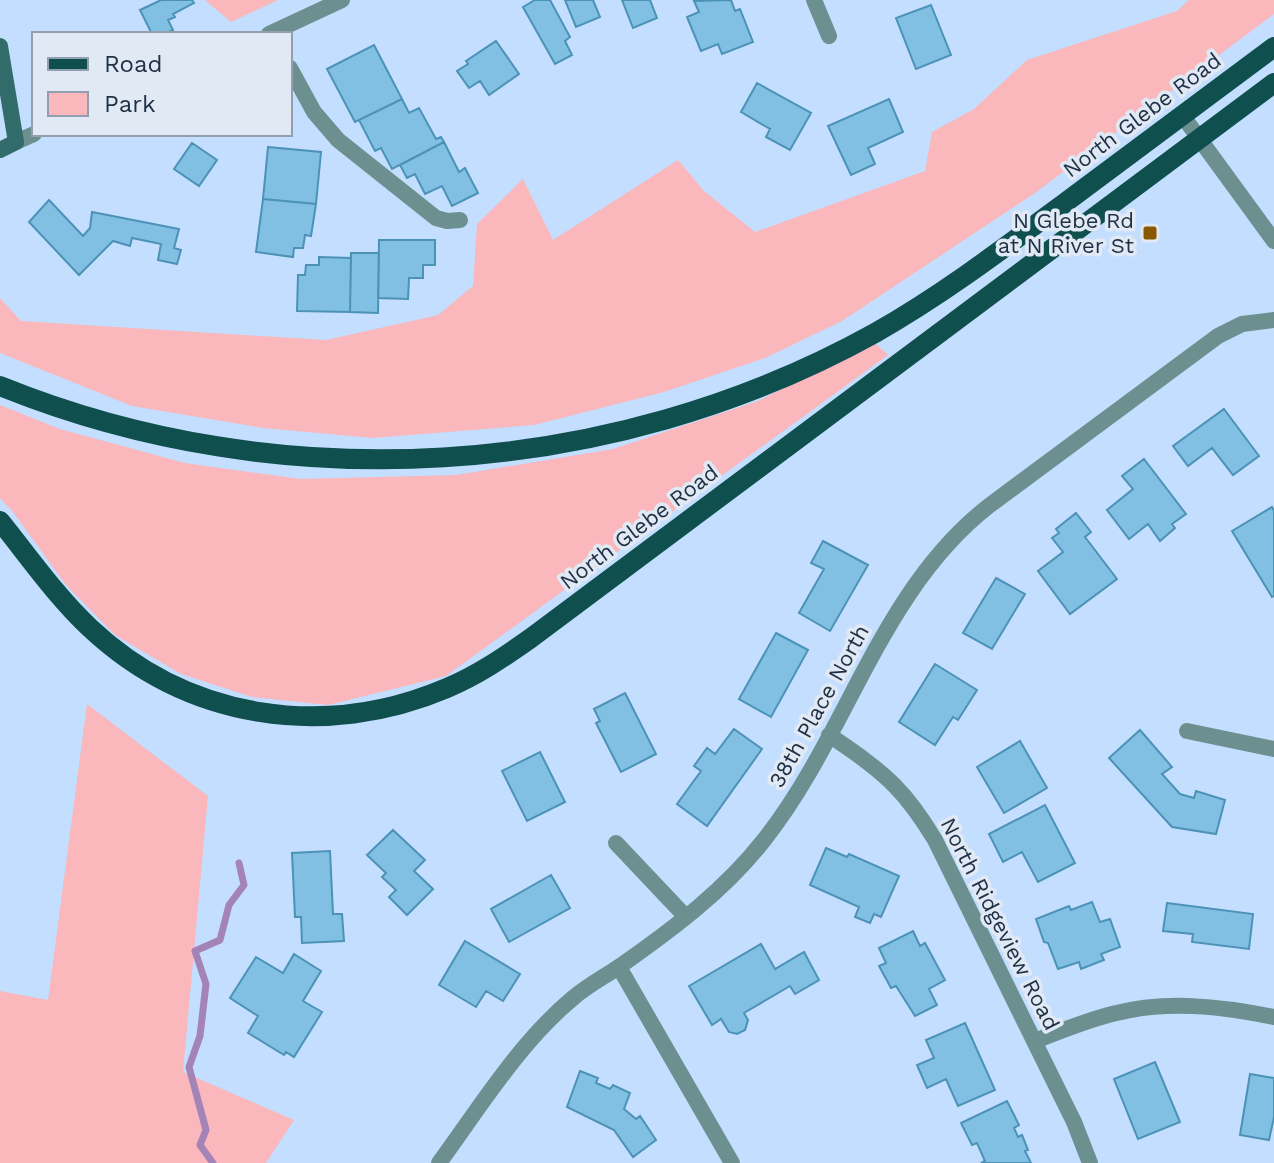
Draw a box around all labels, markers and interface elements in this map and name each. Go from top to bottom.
legend [32,32,292,136]
street label: North Glebe Road [1058,48,1226,182]
text: Road [104,50,163,78]
text: Park [104,90,156,118]
place label: N Glebe Rd at N River St [998,208,1134,258]
marker: N Glebe Rd at N River St [1141,224,1159,242]
street label: North Glebe Road [555,460,723,594]
street label: 38th Place North [764,620,874,792]
street label: North Ridgeview Road [936,814,1064,1034]

